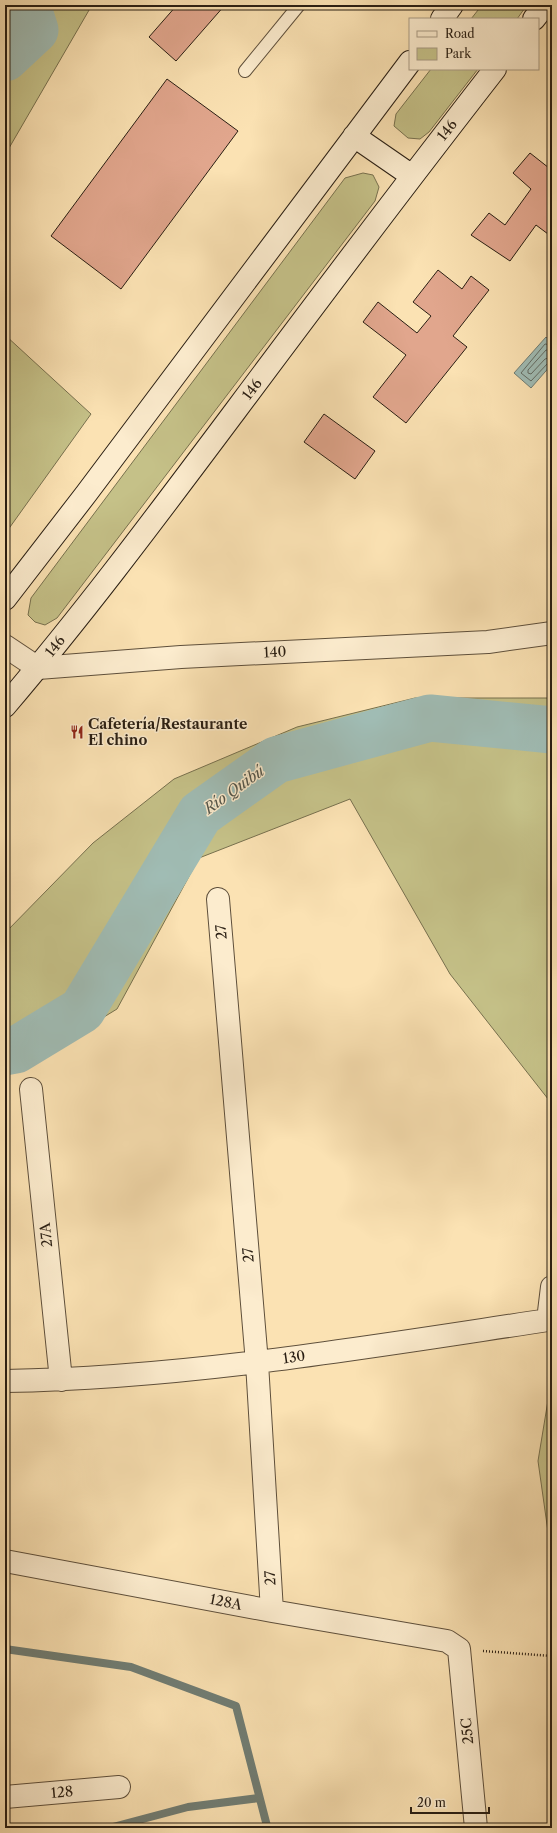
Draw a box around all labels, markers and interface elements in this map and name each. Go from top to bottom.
legend [409,18,539,70]
text: Road [445,26,475,41]
text: Park [445,46,472,61]
street label: 146 [433,116,461,144]
street label: 146 [238,375,266,403]
street label: 146 [41,632,69,660]
street label: 140 [263,642,287,662]
place label: Cafetería/Restaurante El chino [88,715,247,749]
restaurant icon: Cafetería/Restaurante El chino [69,724,85,740]
water label: Río Quibú [199,761,268,818]
street label: 27 [211,924,231,940]
street label: 27A [36,1221,56,1248]
street label: 27 [238,1247,258,1263]
street label: 130 [282,1347,306,1367]
street label: 27 [261,1570,279,1586]
street label: 128A [208,1590,244,1614]
street label: 25C [457,1717,477,1745]
street label: 128 [50,1782,74,1802]
scale bar [411,1789,489,1815]
text: 20 m [417,1795,446,1810]

